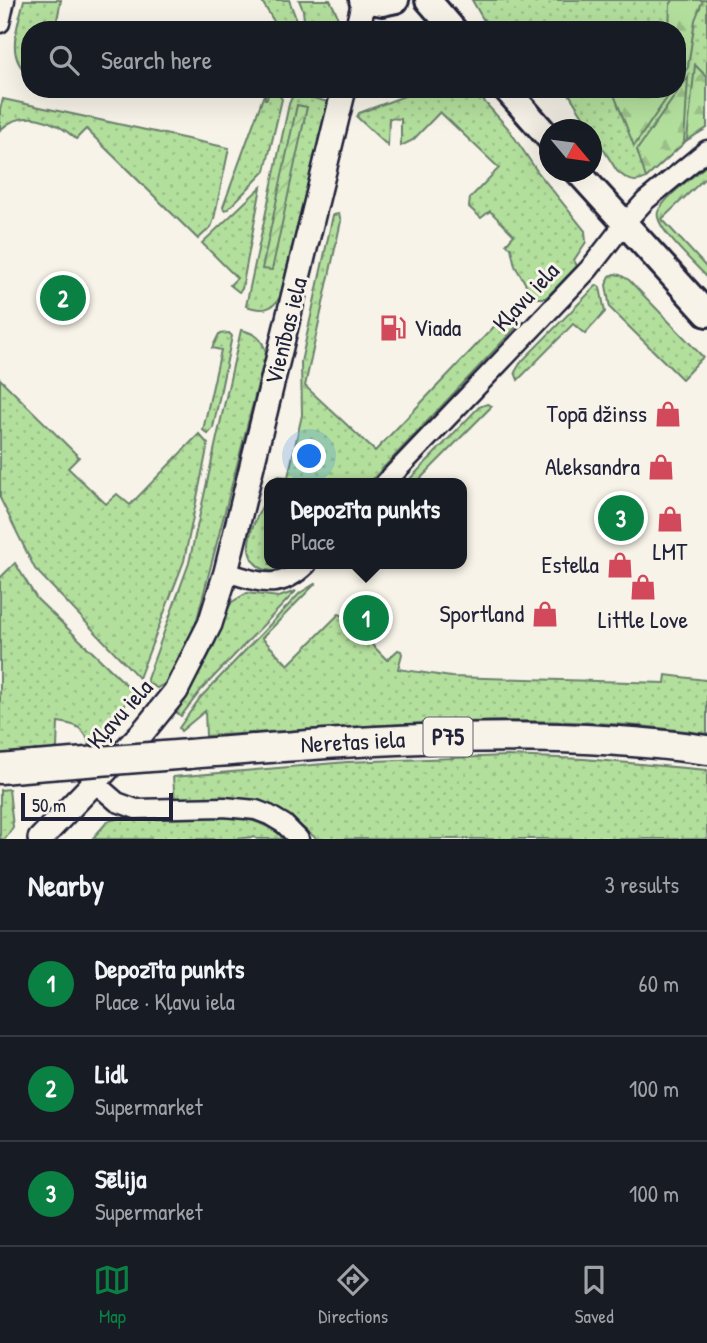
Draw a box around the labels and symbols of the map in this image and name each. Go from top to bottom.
north arrow [539,119,602,182]
street label: Kļavu iela [485,255,566,338]
pin: 2 [40,272,86,324]
street label: Vienības iela [256,274,314,388]
place label: Viada [414,311,461,343]
fuel station icon: Viada [378,313,408,343]
place label: Topā džinss [547,397,647,429]
shop icon: Topā džinss [653,399,683,429]
your location [292,439,326,473]
place label: Aleksandra [545,450,640,482]
shop icon: Aleksandra [646,452,676,482]
pin: 3 [598,492,644,544]
shop icon: LMT [655,504,685,534]
place label: LMT [653,535,688,567]
place label: Estella [542,548,599,580]
shop icon: Estella [605,550,635,580]
shop icon: Little Love [628,572,658,602]
pin: 1 [343,592,389,644]
place label: Sportland [440,597,524,629]
shop icon: Sportland [530,599,560,629]
place label: Little Love [598,603,688,635]
street label: Kļavu iela [79,671,159,755]
road number: P75 [424,718,472,757]
street label: Neretas iela [300,722,406,760]
scale bar [21,790,173,822]

